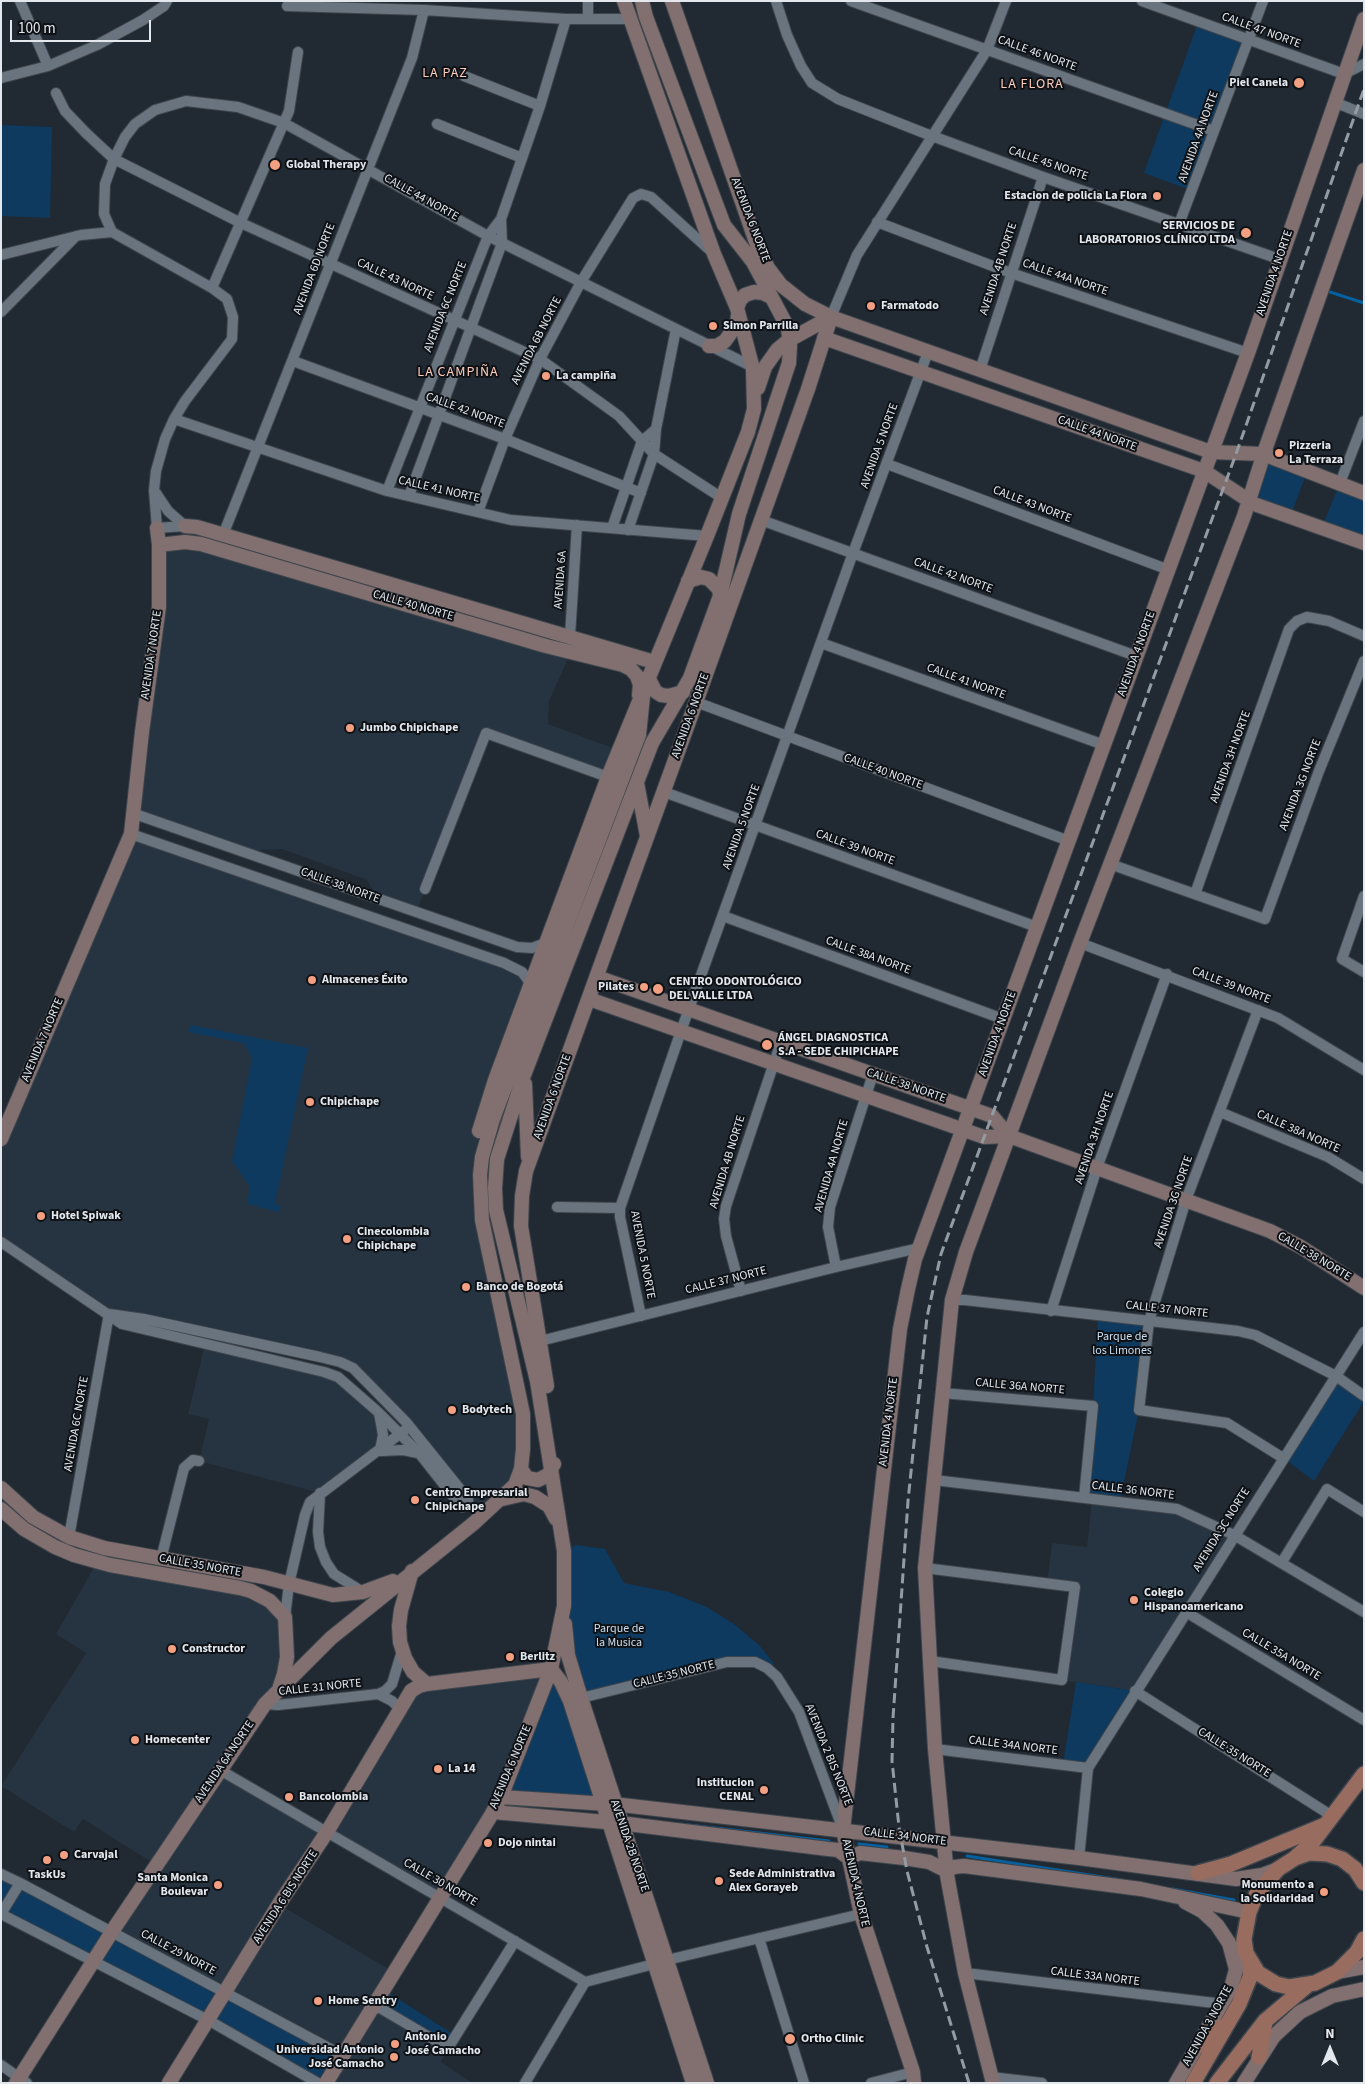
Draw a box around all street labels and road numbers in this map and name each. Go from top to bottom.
street label: CALLE 47 NORTE [1219,10,1303,52]
street label: CALLE 46 NORTE [995,33,1079,75]
street label: AVENIDA 4A NORTE [1176,89,1222,185]
street label: CALLE 45 NORTE [1006,144,1090,184]
street label: CALLE 44 NORTE [381,172,461,224]
street label: AVENIDA 6 NORTE [727,176,773,264]
street label: AVENIDA 6D NORTE [291,221,339,317]
street label: AVENIDA 4B NORTE [977,221,1021,317]
street label: AVENIDA 4 NORTE [1254,228,1296,318]
street label: CALLE 43 NORTE [354,256,436,304]
street label: CALLE 44A NORTE [1020,257,1110,299]
street label: AVENIDA 6C NORTE [421,260,471,354]
street label: AVENIDA 6B NORTE [509,295,565,387]
street label: CALLE 42 NORTE [423,390,507,432]
street label: AVENIDA 5 NORTE [858,402,902,490]
street label: CALLE 44 NORTE [1055,413,1139,455]
street label: CALLE 41 NORTE [397,474,481,506]
street label: CALLE 43 NORTE [991,483,1073,527]
street label: AVENIDA 6A [552,550,570,610]
street label: CALLE 42 NORTE [911,555,995,597]
street label: CALLE 40 NORTE [371,588,455,624]
street label: AVENIDA 7 NORTE [139,610,165,700]
street label: AVENIDA 4 NORTE [1115,610,1159,698]
street label: CALLE 41 NORTE [924,661,1008,703]
street label: AVENIDA 6 NORTE [669,672,713,760]
street label: AVENIDA 3H NORTE [1208,709,1254,805]
street label: AVENIDA 3G NORTE [1277,737,1325,833]
street label: CALLE 40 NORTE [841,751,925,793]
street label: AVENIDA 5 NORTE [720,783,764,871]
street label: CALLE 39 NORTE [813,827,897,869]
street label: CALLE 38 NORTE [298,865,382,907]
street label: CALLE 38A NORTE [823,934,913,978]
street label: CALLE 39 NORTE [1190,964,1272,1008]
street label: AVENIDA 4 NORTE [976,990,1020,1078]
street label: AVENIDA 7 NORTE [19,996,67,1084]
street label: AVENIDA 6 NORTE [531,1053,575,1141]
street label: CALLE 38 NORTE [864,1066,948,1106]
street label: AVENIDA 3H NORTE [1072,1090,1118,1186]
street label: CALLE 38A NORTE [1254,1107,1342,1157]
street label: AVENIDA 4B NORTE [707,1114,749,1210]
street label: AVENIDA 4A NORTE [812,1118,852,1214]
street label: AVENIDA 3G NORTE [1151,1154,1197,1250]
street label: AVENIDA 5 NORTE [626,1210,658,1300]
street label: CALLE 38 NORTE [1275,1229,1353,1285]
street label: CALLE 37 NORTE [684,1264,768,1298]
street label: CALLE 37 NORTE [1125,1298,1209,1322]
street label: AVENIDA 6C NORTE [62,1375,92,1473]
street label: CALLE 36A NORTE [975,1376,1065,1398]
street label: AVENIDA 4 NORTE [876,1377,902,1467]
street label: CALLE 36 NORTE [1091,1479,1175,1503]
street label: AVENIDA 3C NORTE [1190,1485,1254,1575]
street label: CALLE 35 NORTE [158,1552,242,1580]
street label: CALLE 35A NORTE [1239,1626,1323,1684]
street label: CALLE 35 NORTE [632,1658,716,1692]
street label: CALLE 31 NORTE [278,1676,362,1700]
street label: AVENIDA 2 BIS NORTE [801,1702,855,1808]
street label: AVENIDA 6A NORTE [192,1718,258,1806]
street label: AVENIDA 6 NORTE [487,1723,535,1811]
street label: CALLE 35 NORTE [1195,1725,1273,1781]
street label: CALLE 34A NORTE [968,1733,1058,1759]
street label: AVENIDA 2B NORTE [606,1798,652,1894]
street label: CALLE 34 NORTE [863,1825,947,1849]
street label: AVENIDA 4 NORTE [838,1838,872,1928]
street label: AVENIDA 6 BIS NORTE [250,1848,322,1946]
street label: CALLE 30 NORTE [400,1856,480,1910]
street label: CALLE 29 NORTE [138,1927,218,1979]
street label: CALLE 33A NORTE [1050,1964,1140,1990]
street label: AVENIDA 3 NORTE [1180,1983,1236,2069]

